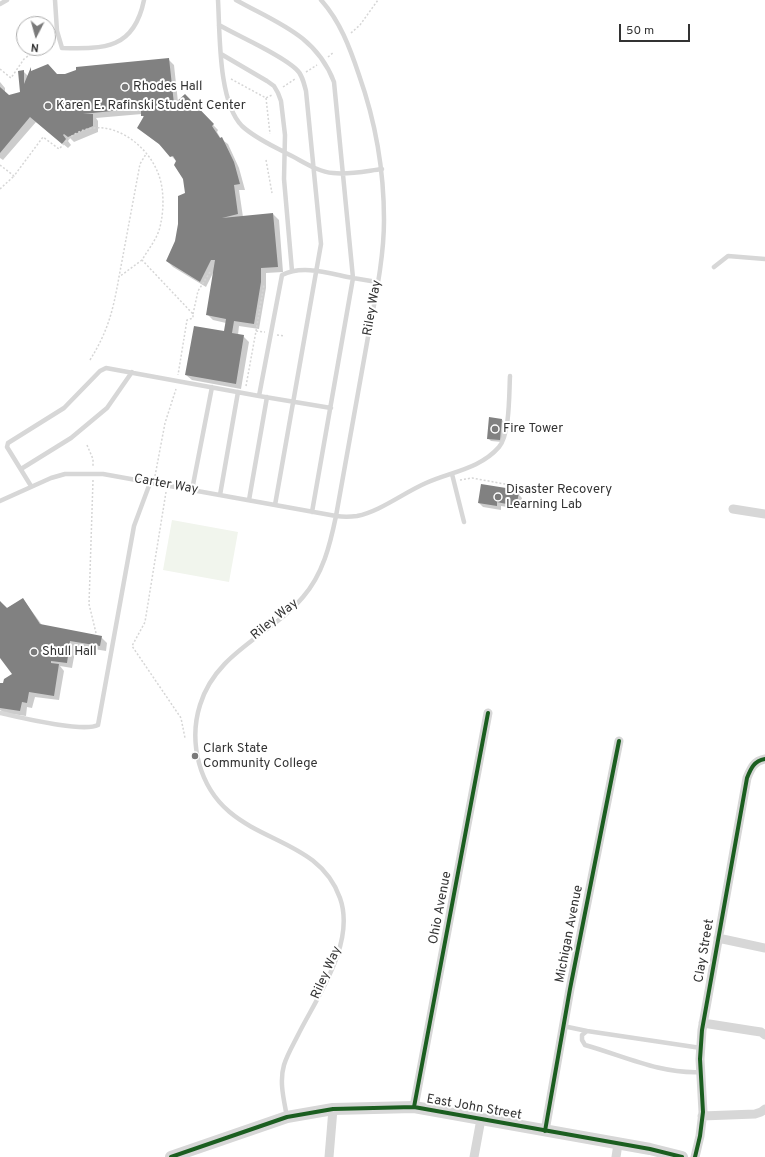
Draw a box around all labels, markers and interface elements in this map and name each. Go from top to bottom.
north arrow [16,16,56,56]
scale bar [621,16,692,42]
text: 50 m [626,23,654,39]
text: N [30,40,40,54]
place label: Rhodes Hall [133,79,202,95]
marker: Rhodes Hall [120,82,130,92]
place label: Karen E. Rafinski Student Center [56,98,246,114]
marker: Karen E. Rafinski Student Center [43,101,53,111]
street label: Riley Way [360,279,386,337]
place label: Fire Tower [503,421,563,437]
marker: Fire Tower [490,424,500,434]
street label: Carter Way [133,472,199,498]
place label: Disaster Recovery Learning Lab [506,482,612,513]
marker: Disaster Recovery Learning Lab [493,492,503,502]
street label: Riley Way [248,596,302,644]
place label: Shull Hall [42,644,97,660]
marker: Shull Hall [29,647,39,657]
place label: Clark State Community College [203,741,318,772]
marker: Clark State Community College [190,751,200,761]
street label: Ohio Avenue [426,870,456,946]
street label: Michigan Avenue [553,884,587,984]
street label: Clay Street [692,918,718,984]
street label: Riley Way [308,944,346,1002]
street label: East John Street [425,1092,523,1124]

